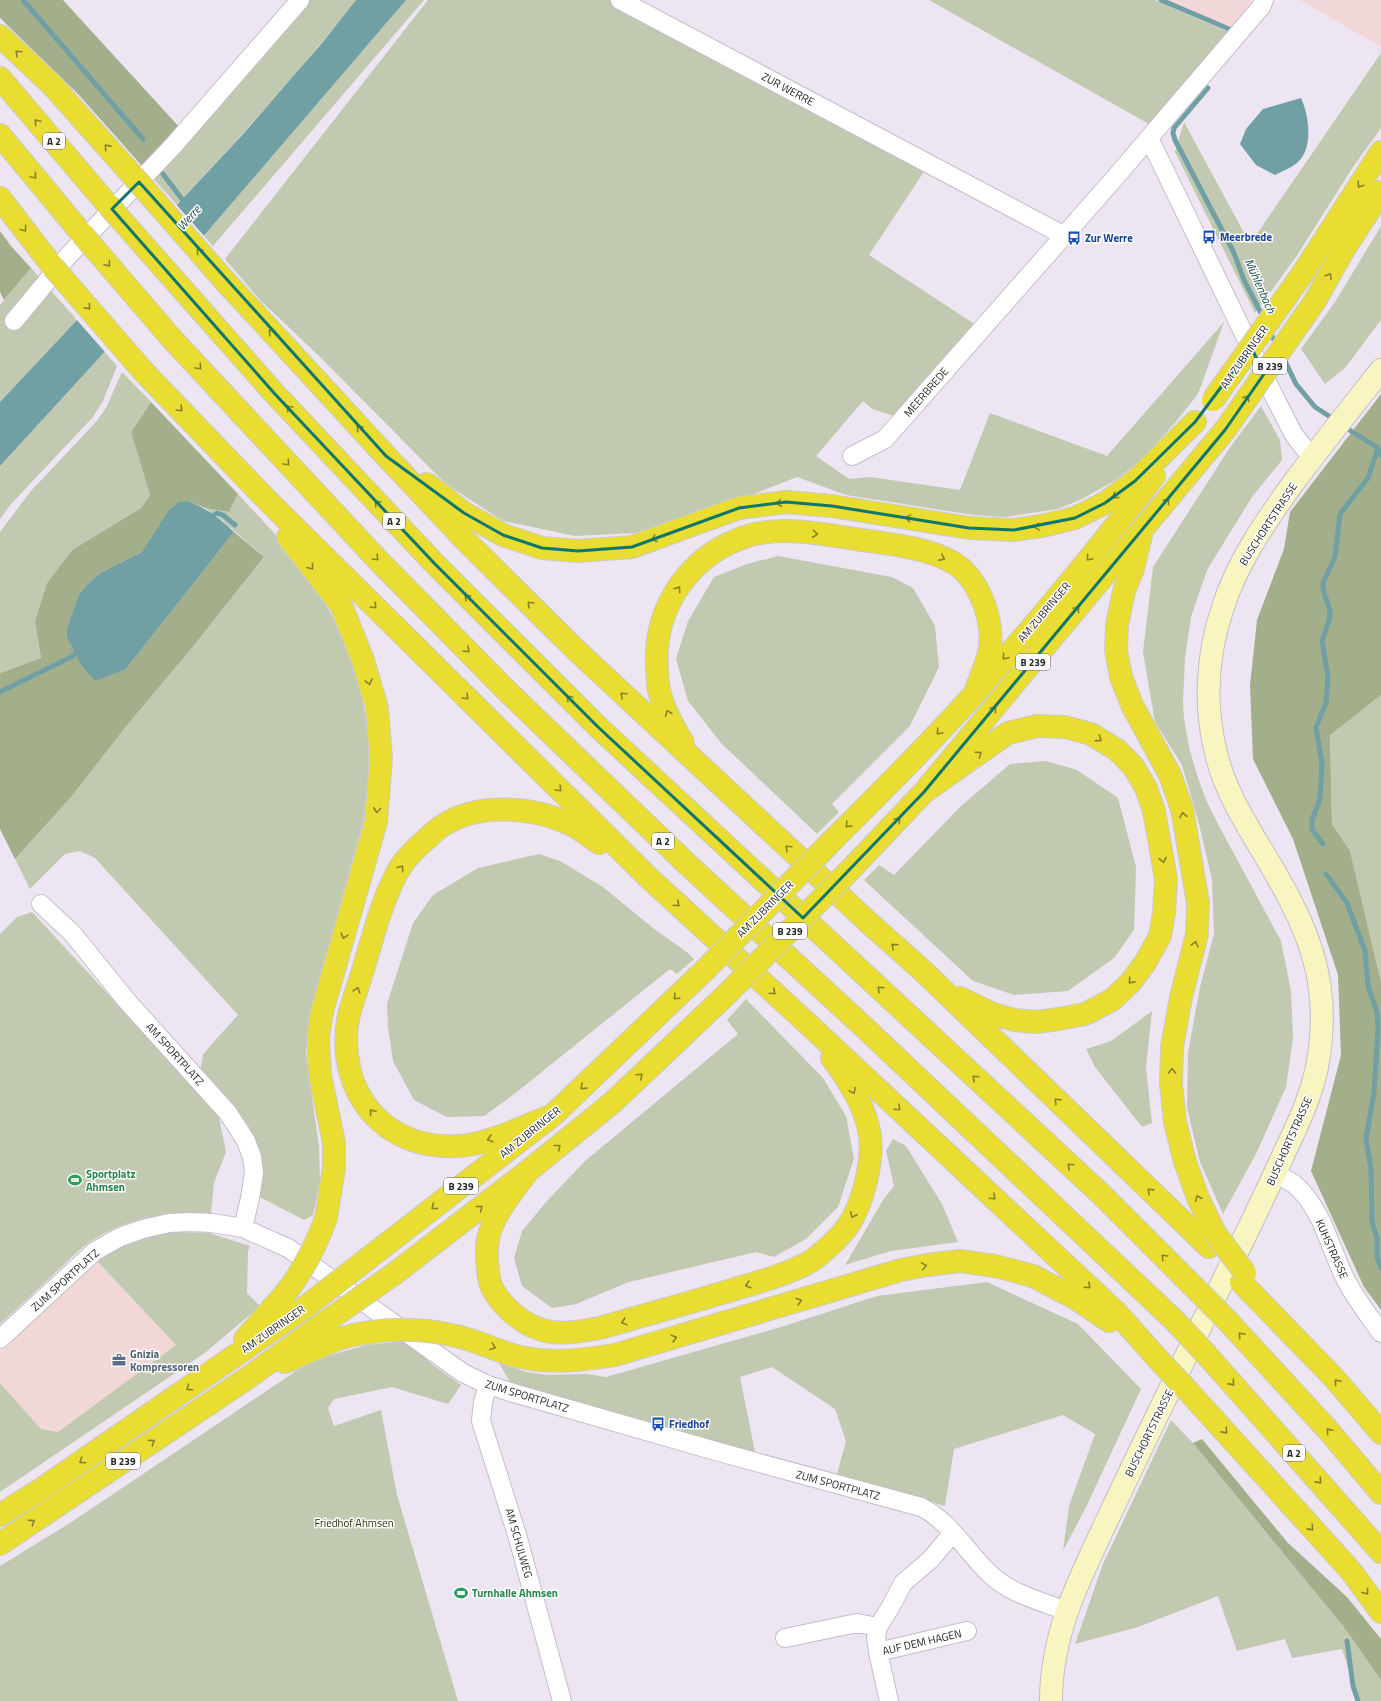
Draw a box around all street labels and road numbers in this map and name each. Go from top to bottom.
street label: ZUR WERRE [759,68,817,110]
road number: A 2 [43,133,65,149]
street label: AM ZUBRINGER [1216,322,1272,392]
road number: B 239 [1253,358,1287,374]
street label: MEERBREDE [900,364,952,420]
street label: BUSCHORTSTRASSE [1235,479,1301,569]
road number: A 2 [383,513,405,529]
street label: AM ZUBRINGER [1014,578,1074,646]
road number: B 239 [1016,654,1050,670]
road number: A 2 [652,833,674,849]
street label: AM ZUBRINGER [733,877,797,941]
road number: B 239 [773,923,807,939]
street label: AM SPORTPLATZ [142,1019,208,1089]
street label: BUSCHORTSTRASSE [1262,1094,1316,1188]
street label: AM ZUBRINGER [496,1102,564,1162]
road number: B 239 [444,1178,478,1194]
street label: KUHSTRASSE [1312,1217,1352,1281]
street label: ZUM SPORTPLATZ [28,1245,103,1315]
street label: AM ZUBRINGER [238,1301,308,1357]
street label: ZUM SPORTPLATZ [483,1376,571,1416]
street label: BUSCHORTSTRASSE [1121,1386,1177,1480]
road number: A 2 [1283,1445,1305,1461]
road number: B 239 [106,1453,140,1469]
street label: ZUM SPORTPLATZ [794,1466,882,1504]
street label: AM SCHULWEG [501,1506,537,1580]
street label: AUF DEM HAGEN [881,1625,963,1659]

